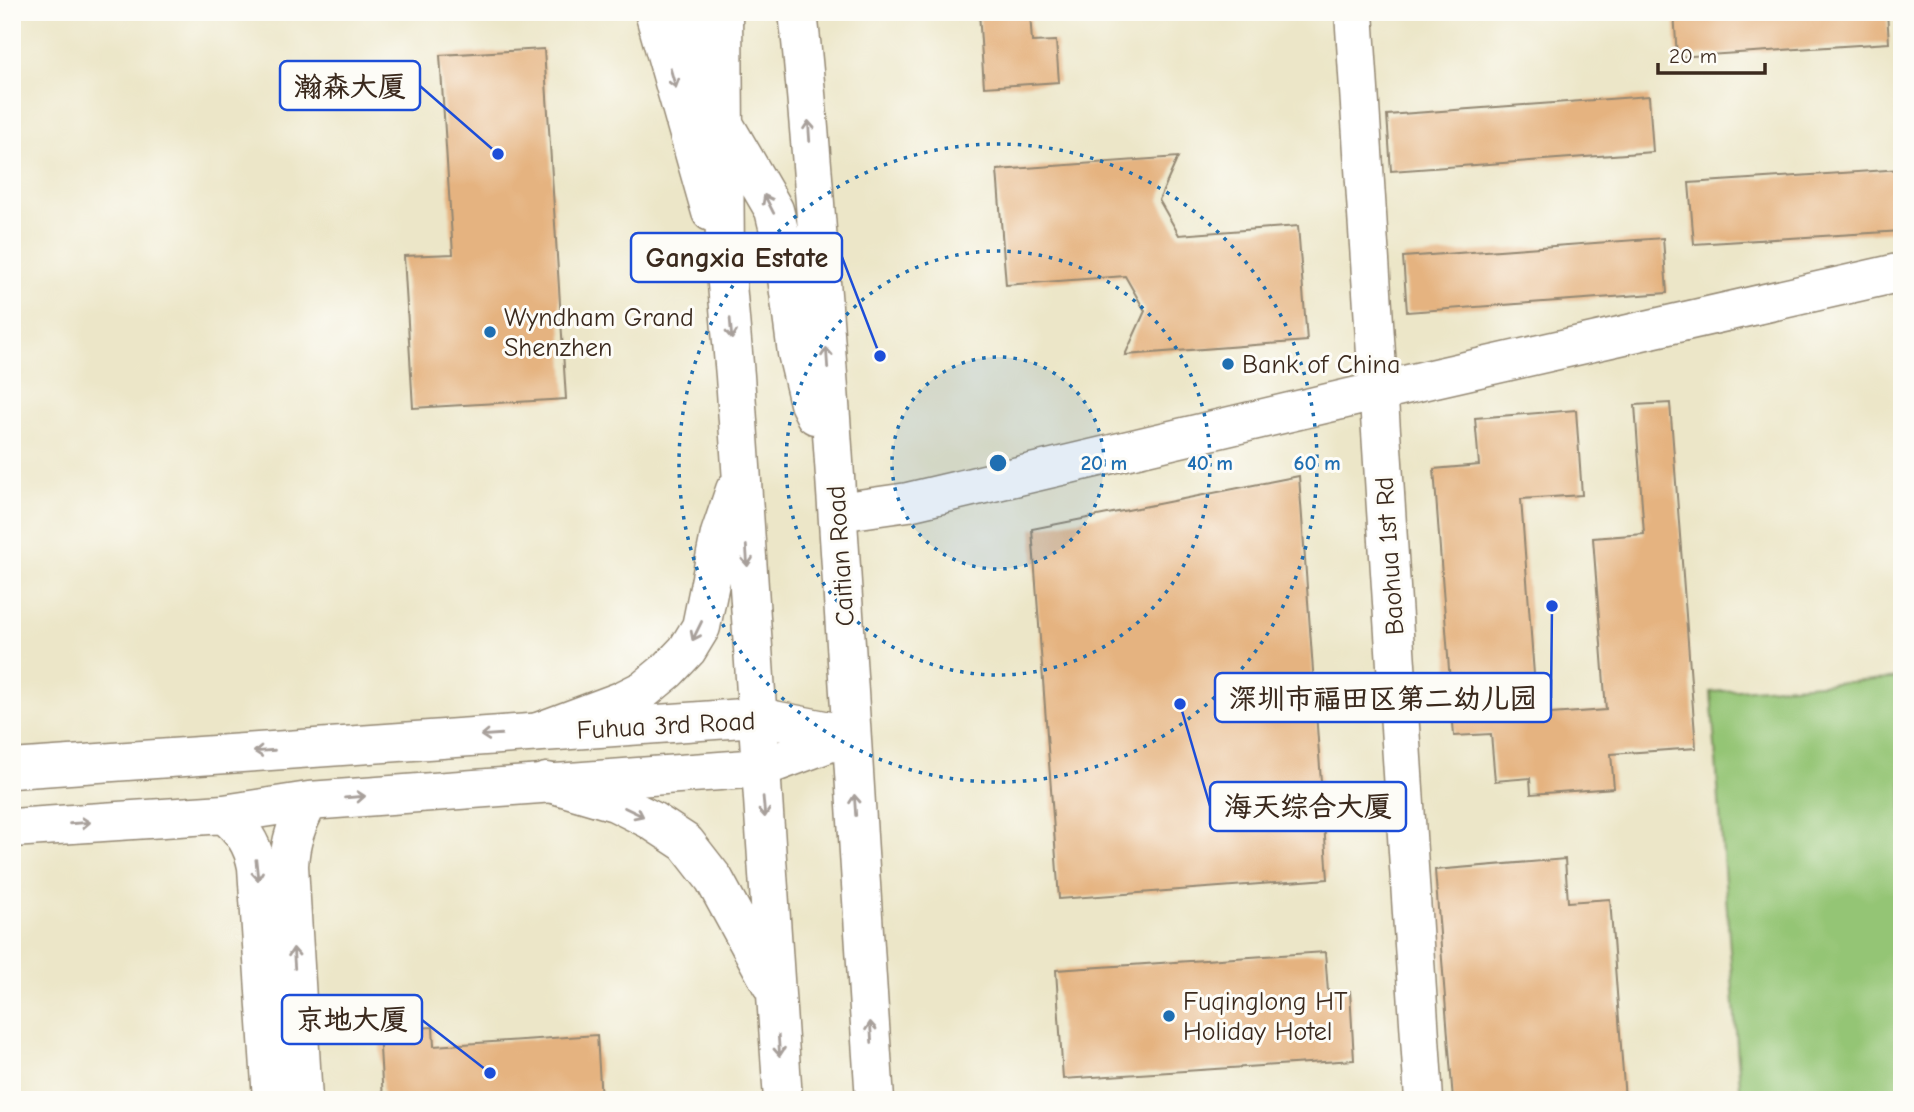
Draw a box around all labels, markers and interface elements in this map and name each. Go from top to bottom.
scale bar [1658,32,1765,76]
text: 20 m [1669,44,1717,68]
callout: 瀚森大厦 [280,61,420,110]
one-way arrow [668,66,681,88]
text: 瀚森大厦 [294,71,406,103]
one-way arrow [802,120,815,143]
one-way arrow [762,194,776,215]
callout: Gangxia Estate [631,233,842,282]
text: Gangxia Estate [646,242,829,274]
place label: Wyndham Grand Shenzhen [504,303,694,363]
one-way arrow [725,317,738,340]
marker: Wyndham Grand Shenzhen [482,324,498,340]
one-way arrow [820,346,833,369]
place label: Bank of China [1242,350,1400,380]
marker: Bank of China [1220,356,1236,372]
centre of rings [986,451,1010,475]
text: 20 m [1081,451,1127,475]
text: 40 m [1187,451,1233,475]
text: 60 m [1293,451,1341,475]
street label: Baohua 1st Rd [1369,476,1411,636]
street label: Caitian Road [821,484,861,627]
one-way arrow [741,544,754,567]
one-way arrow [690,620,703,641]
callout: 深圳市福田区第二幼儿园 [1215,673,1551,722]
text: 深圳市福田区第二幼儿园 [1229,683,1537,715]
street label: Fuhua 3rd Road [576,706,756,746]
one-way arrow [480,729,502,742]
one-way arrow [252,745,275,758]
callout: 海天综合大厦 [1210,782,1406,831]
one-way arrow [344,790,366,803]
text: 海天综合大厦 [1224,791,1392,823]
one-way arrow [848,794,861,817]
one-way arrow [758,796,771,818]
one-way arrow [623,806,644,819]
one-way arrow [69,817,92,830]
one-way arrow [250,859,263,881]
one-way arrow [288,947,301,970]
place label: Fuqinglong HT Holiday Hotel [1183,987,1348,1047]
callout: 京地大厦 [282,995,422,1044]
text: 京地大厦 [296,1004,408,1036]
marker: Fuqinglong HT Holiday Hotel [1161,1008,1177,1024]
one-way arrow [864,1020,877,1043]
one-way arrow [773,1034,786,1057]

